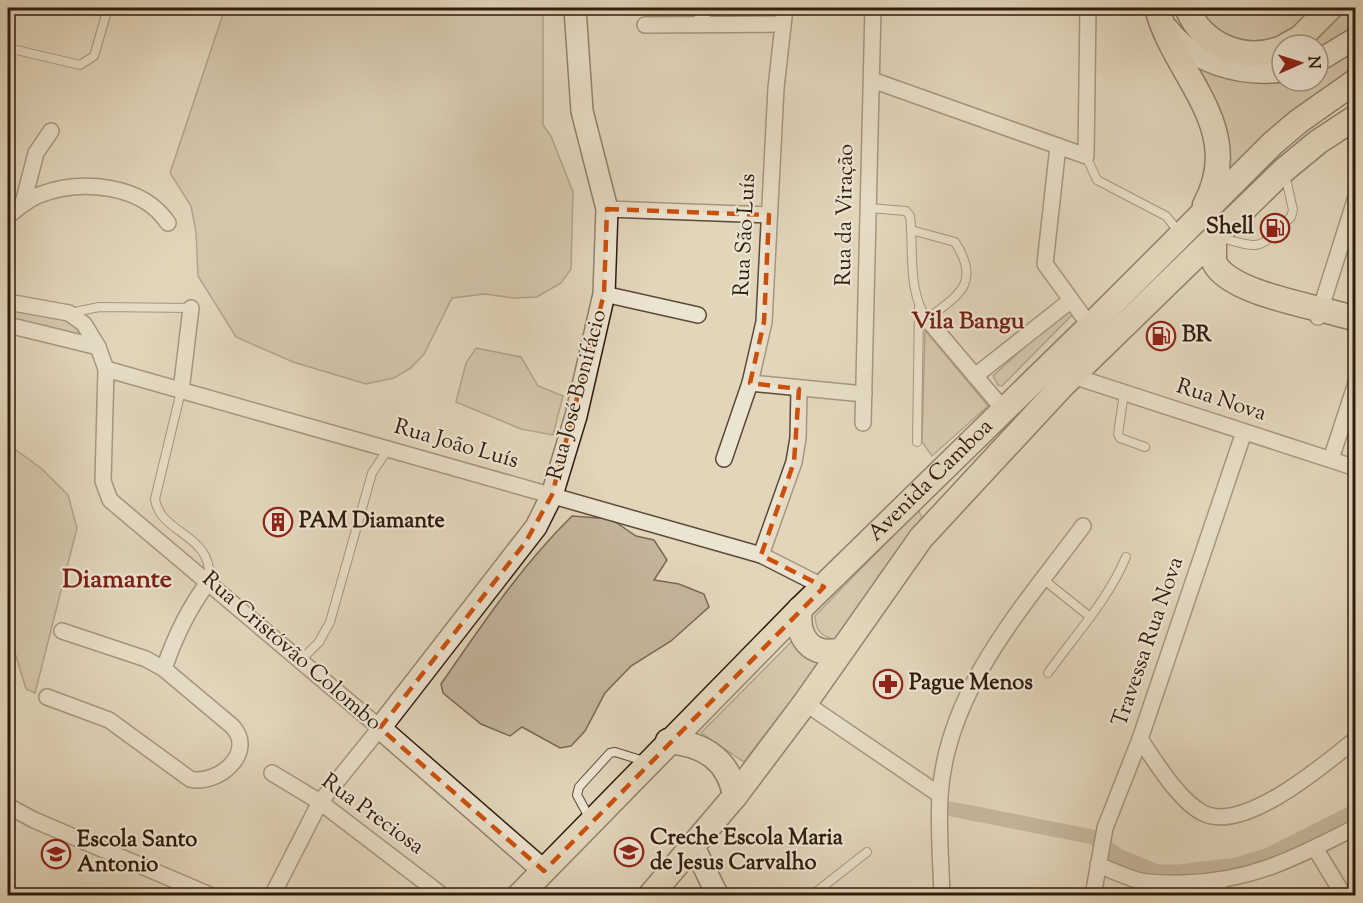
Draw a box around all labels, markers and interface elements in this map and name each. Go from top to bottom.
north arrow [1270,33,1330,93]
text: N [1301,55,1324,70]
street label: Rua da Viração [829,144,863,286]
street label: Rua São Luís [727,173,765,297]
place label: Shell [1206,212,1255,244]
fuel station icon: Shell [1259,212,1291,244]
district label: Vila Bangu [911,305,1025,339]
street label: Rua José Bonifácio [540,306,616,484]
fuel station icon: BR [1145,320,1177,352]
place label: BR [1182,320,1213,352]
street label: Rua Nova [1172,371,1270,431]
street label: Rua João Luís [390,412,522,478]
street label: Avenida Camboa [861,412,1001,550]
building icon: PAM Diamante [262,506,294,538]
place label: PAM Diamante [299,506,445,538]
street label: Travessa Rua Nova [1105,553,1193,731]
district label: Diamante [62,562,172,599]
street label: Rua Cristóvão Colombo [194,565,388,739]
pharmacy icon: Pague Menos [872,668,904,700]
place label: Pague Menos [909,668,1033,700]
street label: Rua Preciosa [314,767,430,863]
place label: Creche Escola Maria de Jesus Carvalho [650,823,844,880]
place label: Escola Santo Antonio [77,825,197,882]
school or university icon: Creche Escola Maria de Jesus Carvalho [613,836,645,868]
school or university icon: Escola Santo Antonio [40,838,72,870]

